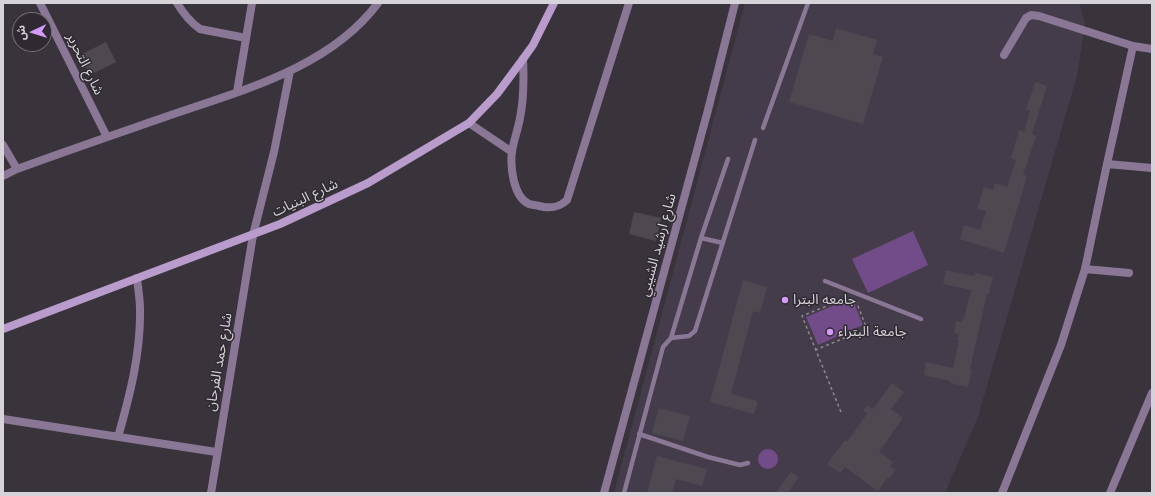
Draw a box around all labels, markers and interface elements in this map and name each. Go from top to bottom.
north arrow [12,12,52,52]
text: ش [14,25,29,41]
street label: شارع التحرير [63,30,107,98]
street label: شارع البنيات [269,175,341,221]
street label: شارع ارشيد الشيبي [636,192,680,298]
place label: جامعه البترا [793,292,856,308]
marker: جامعه البترا [780,295,790,305]
street label: شارع حمد الفرحان [202,312,236,412]
place label: جامعة البتراء [838,324,907,340]
marker: جامعة البتراء [825,327,835,337]

